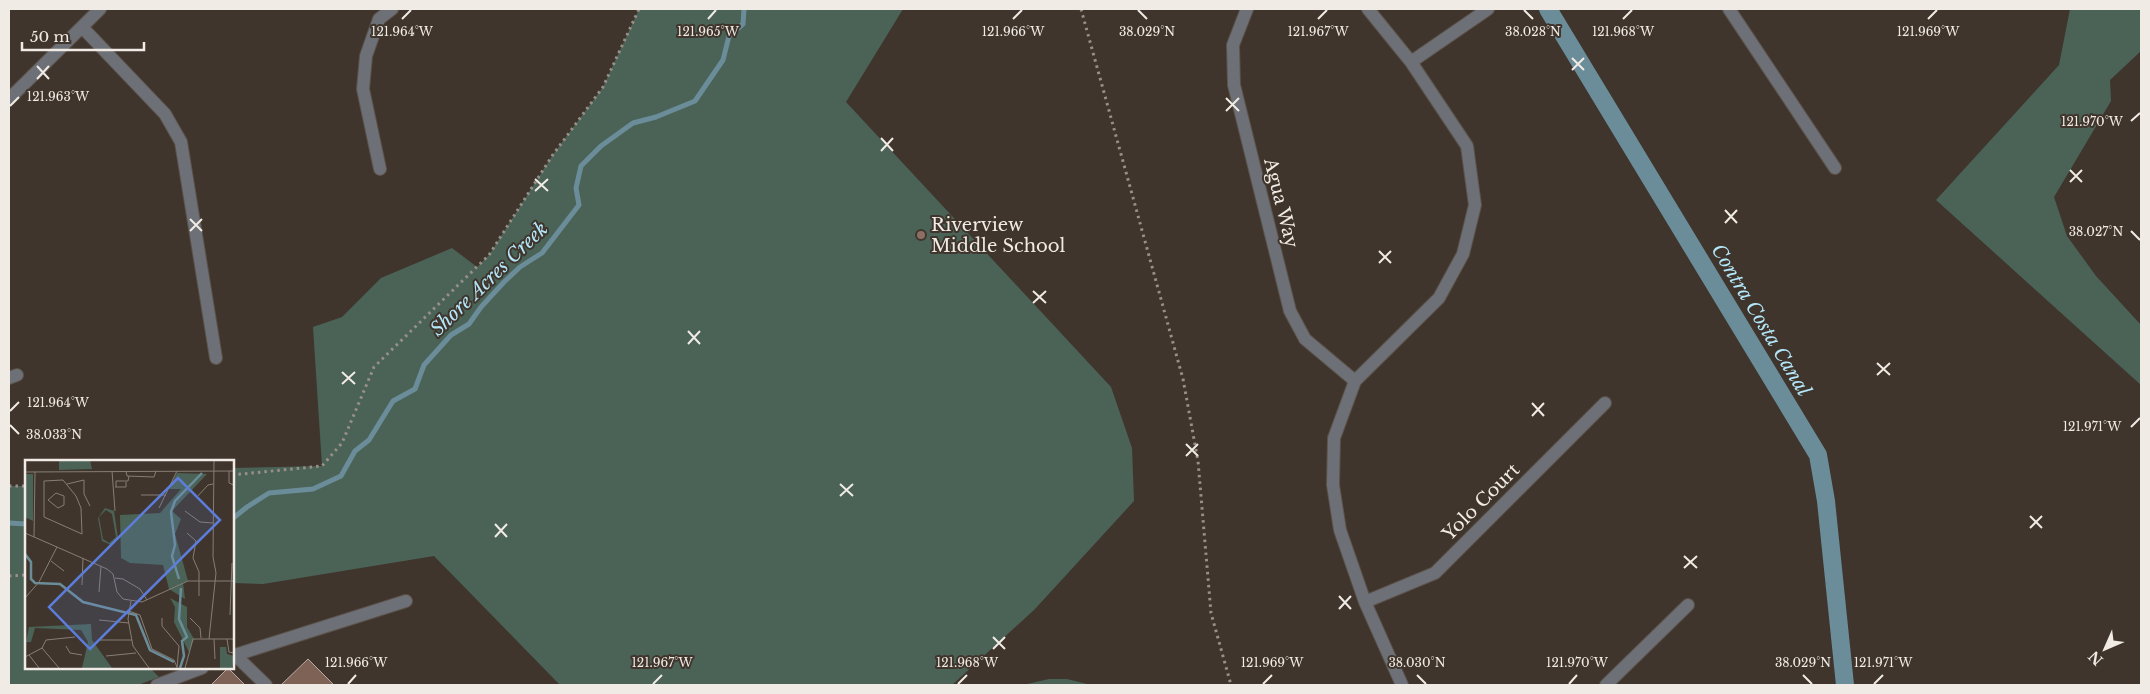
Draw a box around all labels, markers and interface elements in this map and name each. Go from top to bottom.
scale bar [22,20,145,52]
text: 121.964°W [371,24,434,39]
text: 121.965°W [677,24,740,39]
text: 121.966°W [982,24,1045,39]
text: 38.029°N [1119,24,1175,39]
text: 121.967°W [1288,24,1349,39]
text: 38.028°N [1505,24,1561,39]
text: 121.968°W [1592,24,1655,39]
text: 121.969°W [1897,24,1960,39]
text: 50 m [30,27,70,46]
text: 121.963°W [27,89,90,104]
text: 121.970°W [2061,114,2124,129]
street label: Agua Way [1259,155,1303,251]
place label: Riverview Middle School [931,214,1066,257]
water label: Shore Acres Creek [426,217,552,341]
text: 38.027°N [2069,224,2123,239]
marker: Riverview Middle School [915,229,927,241]
water label: Contra Costa Canal [1707,240,1816,400]
text: 121.964°W [27,395,90,410]
text: 121.971°W [2063,419,2122,434]
text: 38.033°N [26,427,82,442]
street label: Yolo Court [1437,459,1524,546]
inset map [25,460,234,669]
north arrow [2080,624,2130,674]
text: N [2085,647,2107,669]
text: 121.966°W [325,655,388,670]
text: 121.967°W [632,655,693,670]
text: 121.968°W [936,655,999,670]
text: 121.969°W [1241,655,1304,670]
text: 38.030°N [1388,655,1446,670]
text: 121.970°W [1546,655,1609,670]
text: 38.029°N [1775,655,1831,670]
text: 121.971°W [1854,655,1913,670]

